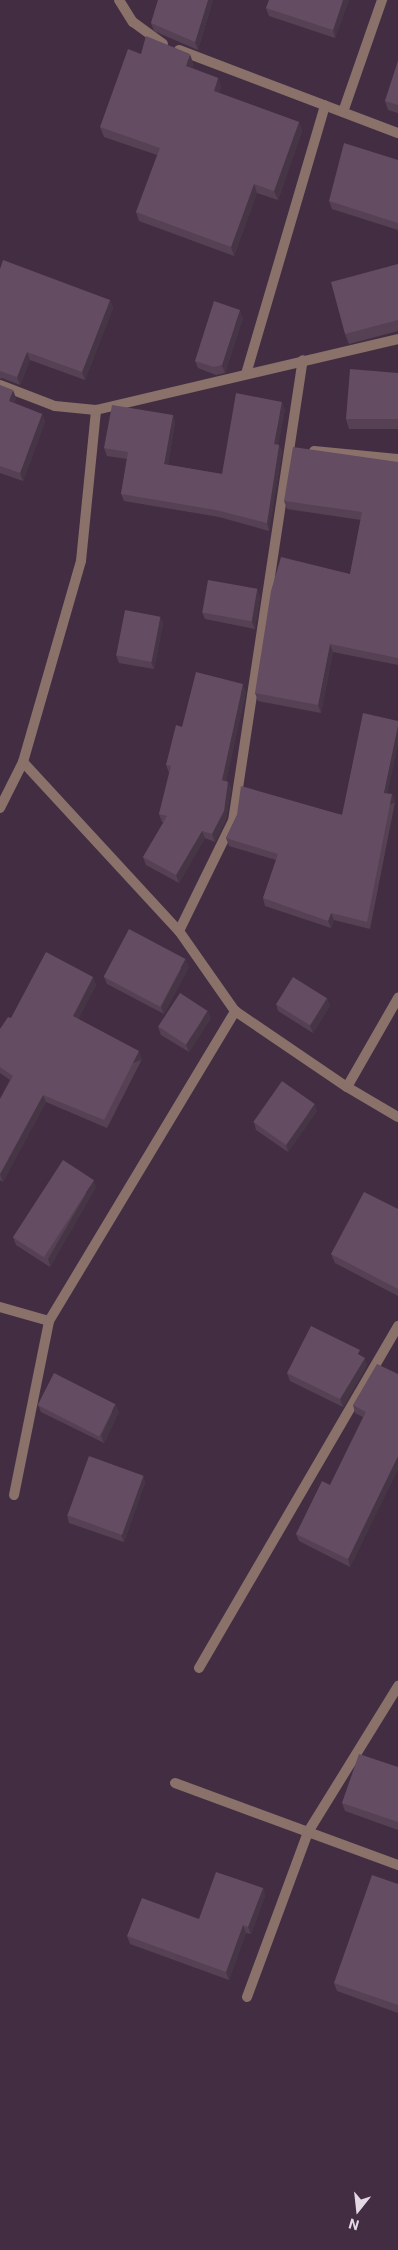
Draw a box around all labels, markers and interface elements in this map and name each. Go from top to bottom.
north arrow [333,2185,383,2235]
text: N [347,2215,361,2233]

